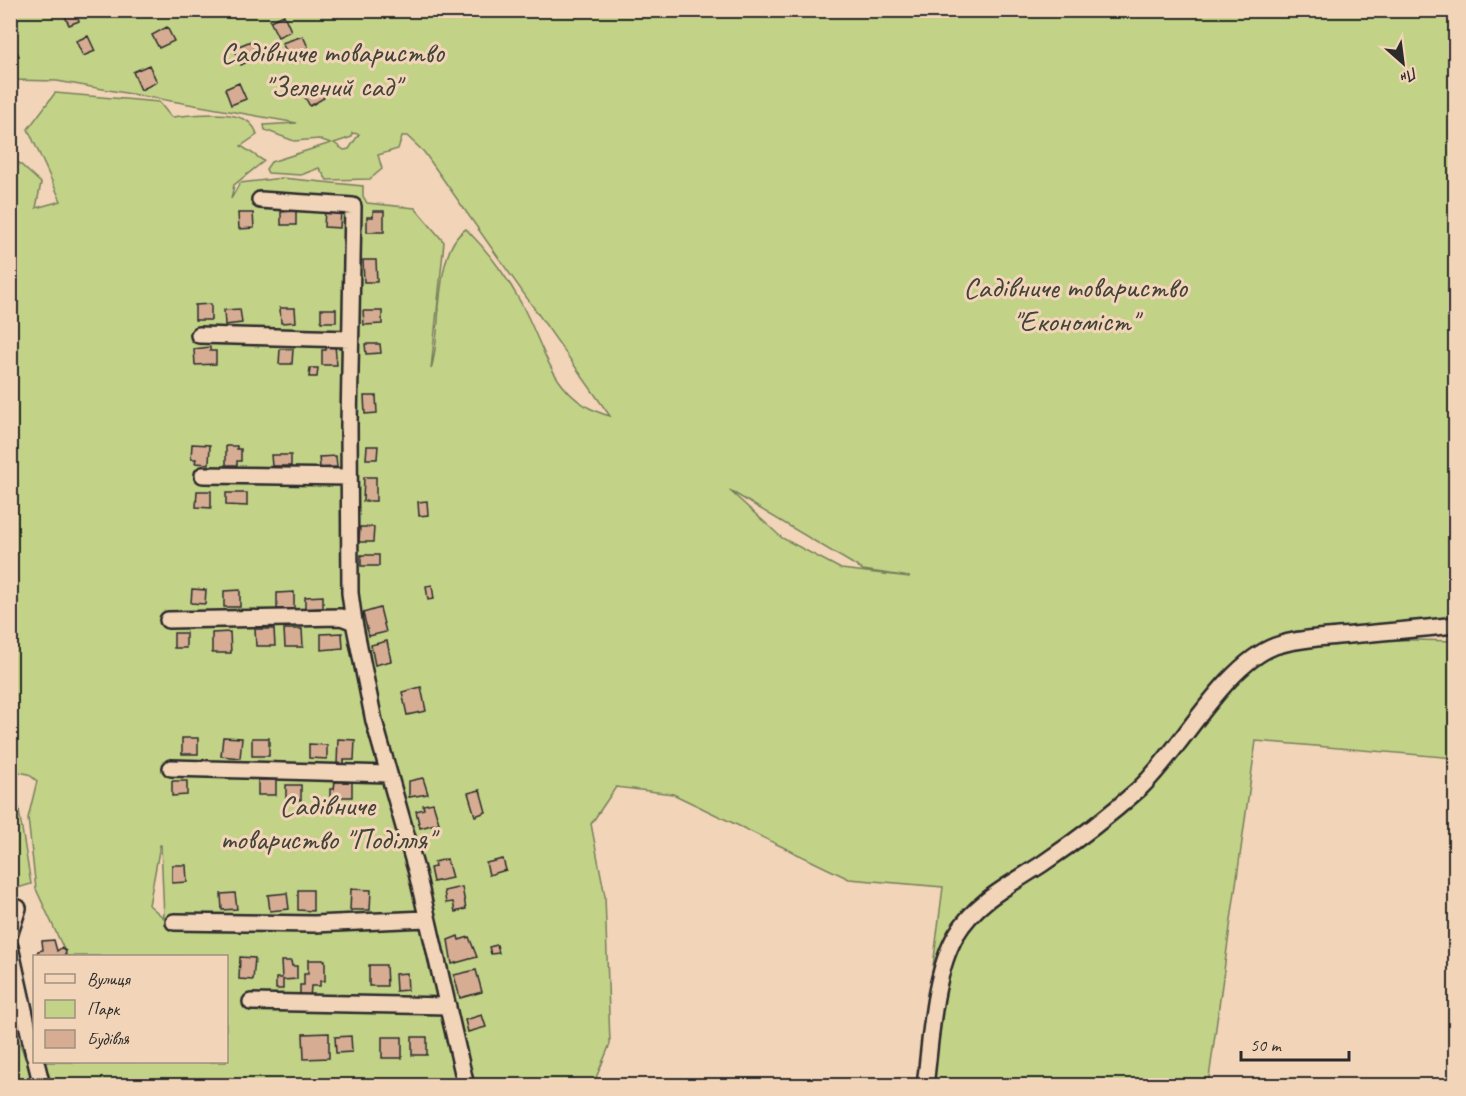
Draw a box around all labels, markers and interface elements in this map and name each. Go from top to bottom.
park label: Садівниче товариство "Зелений сад" [220,33,445,105]
north arrow [1373,33,1433,93]
text: Пн [1397,63,1422,89]
park label: Садівниче товариство "Економіст" [963,268,1188,340]
park label: Садівниче товариство "Поділля" [220,786,440,858]
legend [33,955,228,1063]
text: Вулиця [87,968,131,990]
text: Парк [87,998,121,1020]
scale bar [1241,1024,1349,1062]
text: Будівля [87,1028,130,1050]
text: 50 m [1250,1034,1283,1056]

